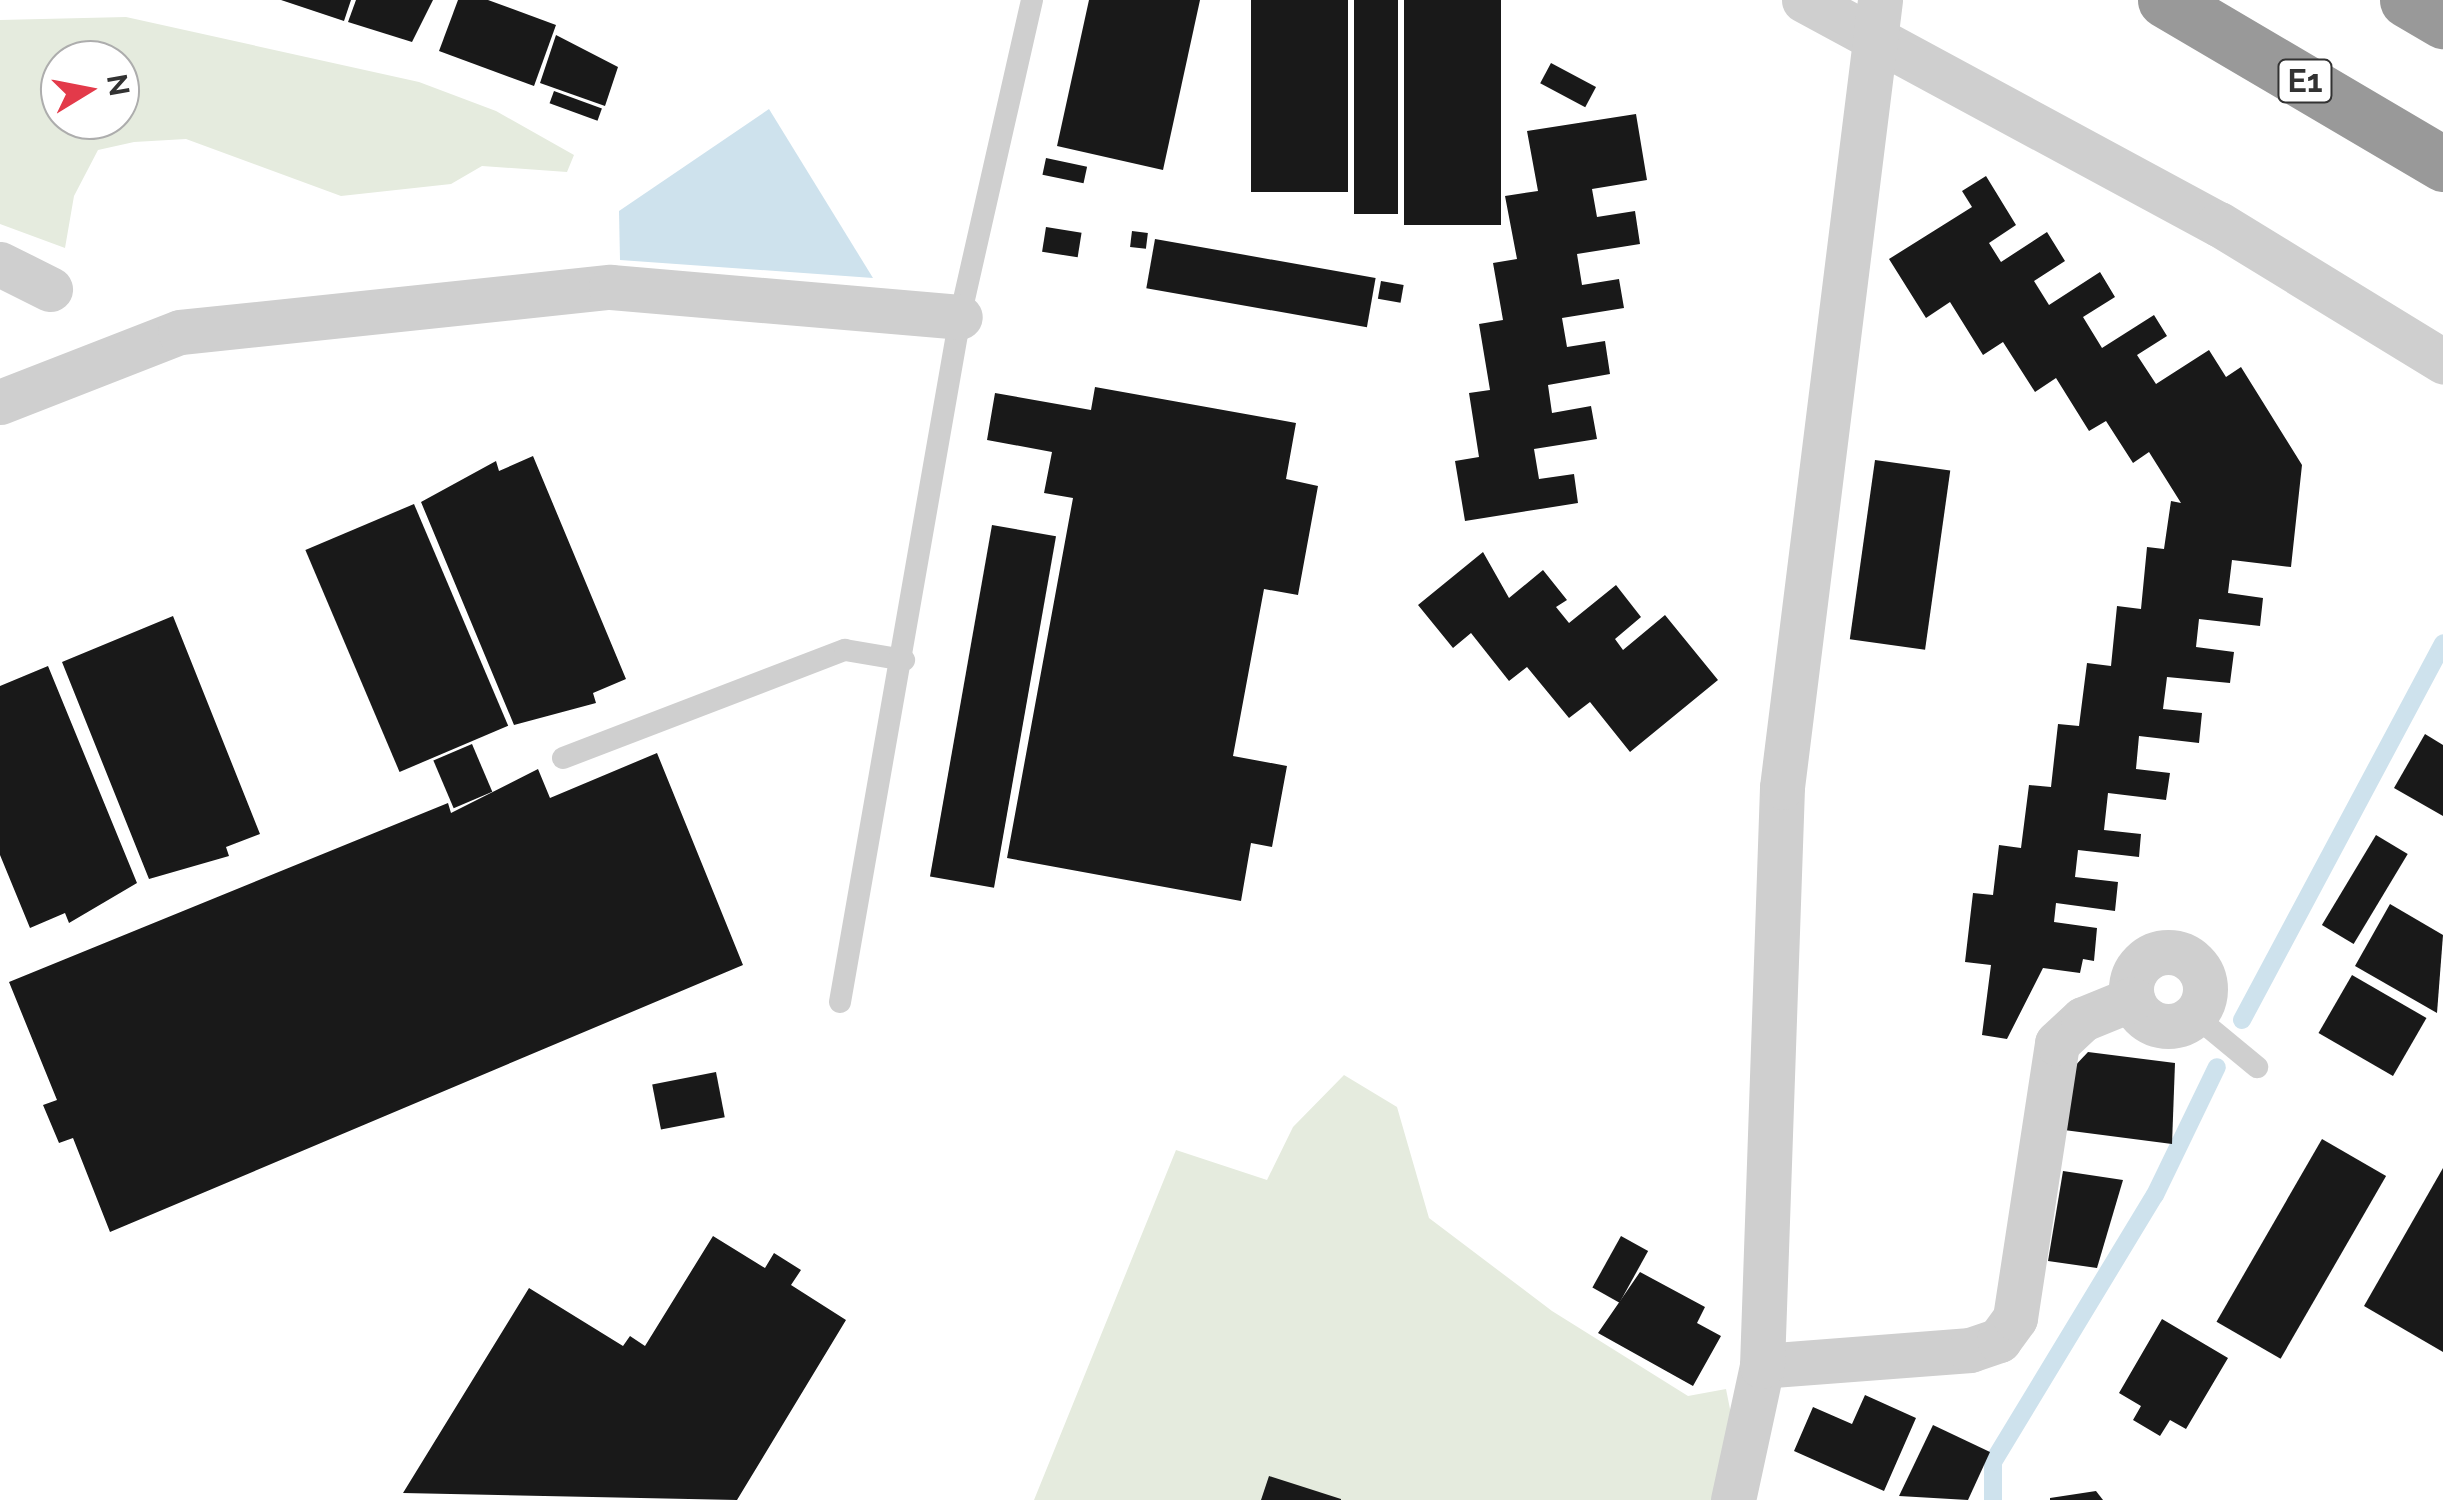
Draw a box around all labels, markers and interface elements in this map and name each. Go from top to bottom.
north arrow [40,40,140,140]
road number: E1 [2275,54,2335,108]
text: N [100,72,136,98]

